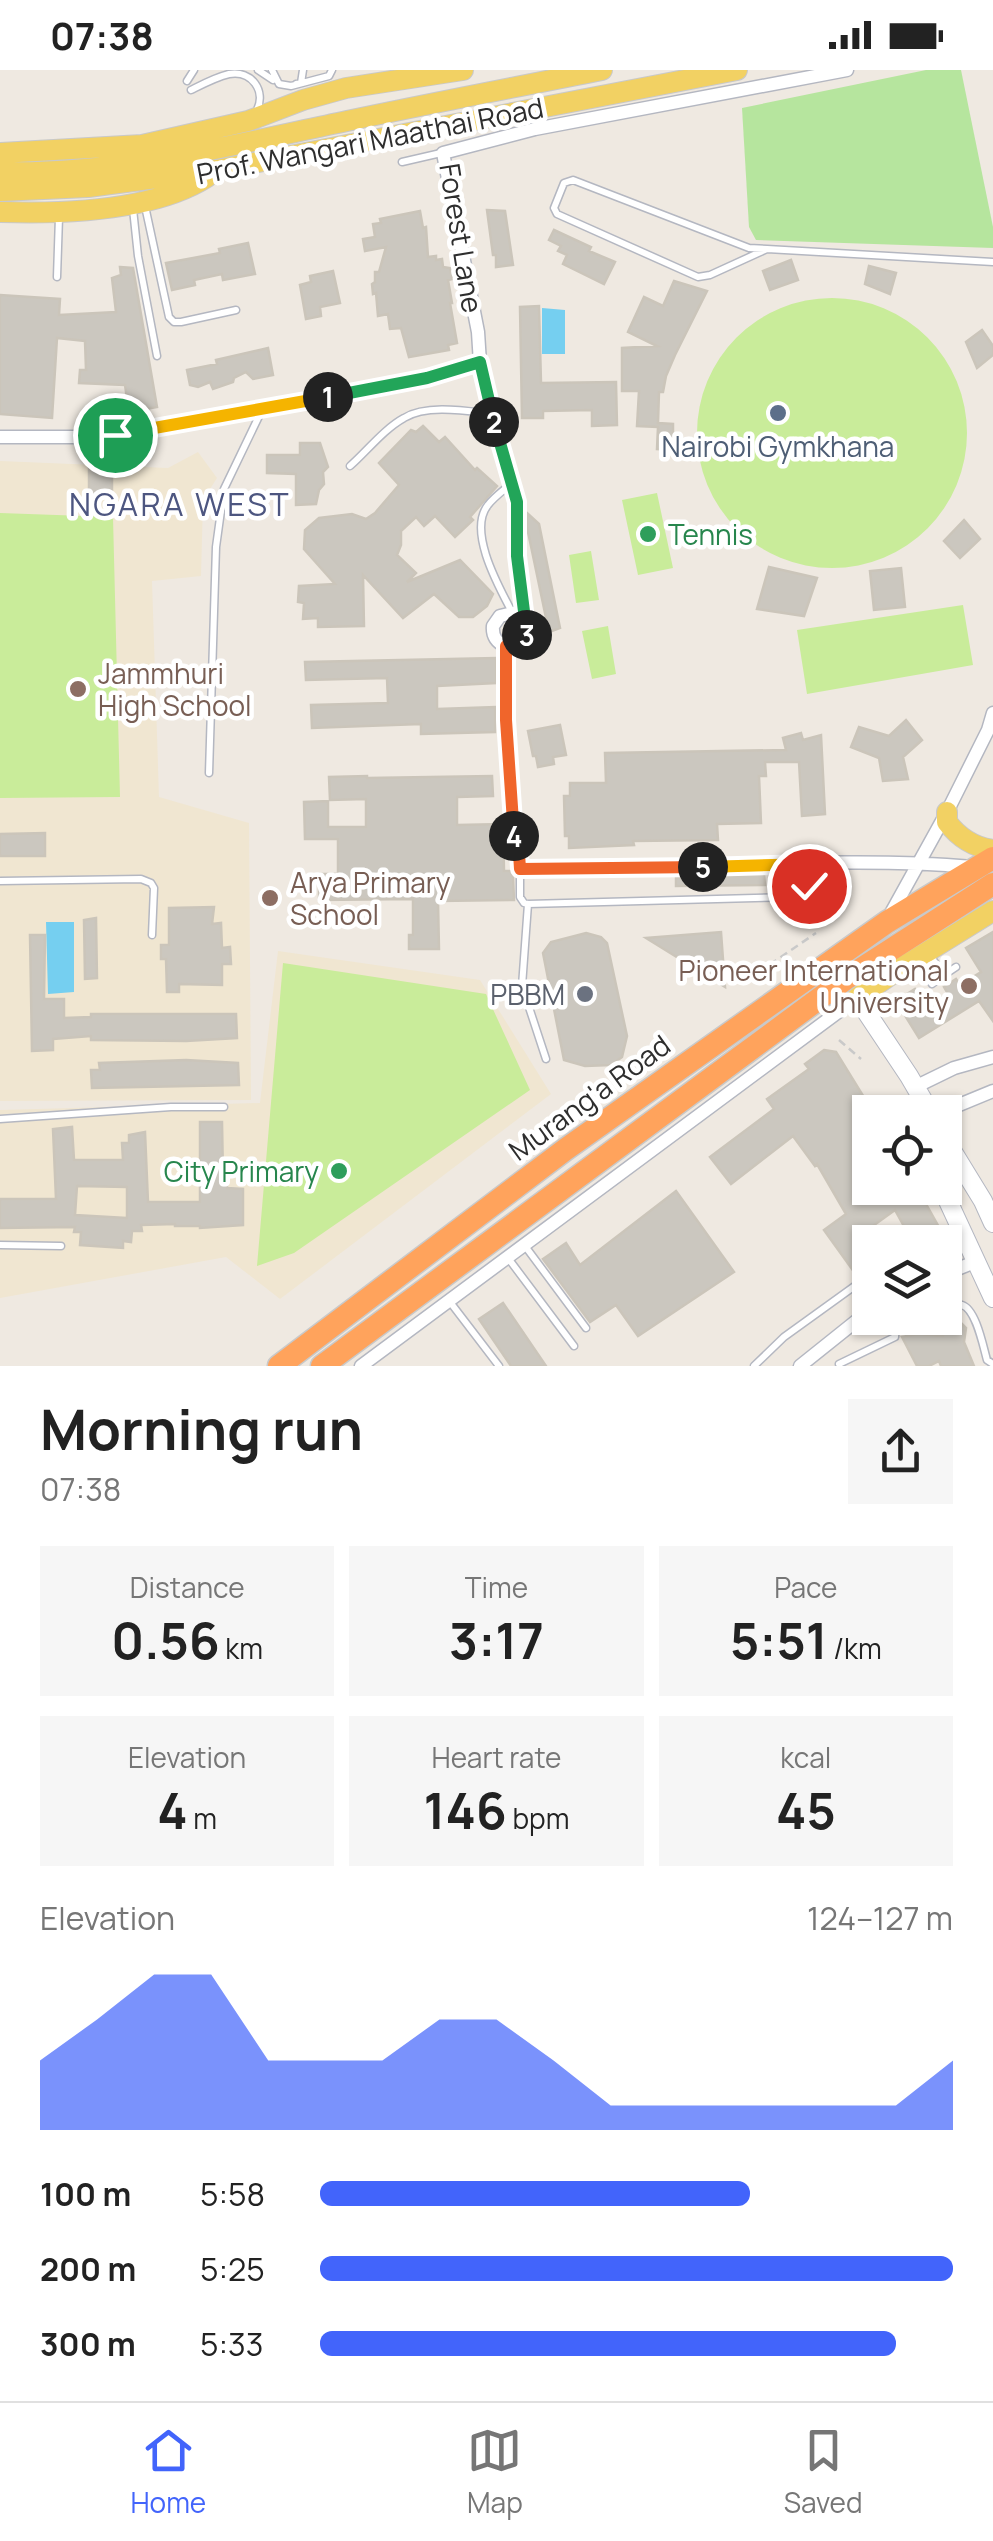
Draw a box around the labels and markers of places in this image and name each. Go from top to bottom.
pin: 1 [303,372,353,422]
pin [73,393,158,478]
pin: 2 [469,397,519,447]
marker: Nairobi Gymkhana [767,402,789,424]
place label: Nairobi Gymkhana [662,427,894,465]
place label: Tennis [668,515,753,553]
marker: Tennis [637,523,659,545]
pin: 3 [502,610,552,660]
place label: Jammhuri High School [98,654,252,724]
marker: Jammhuri High School [67,678,89,700]
pin: 4 [489,811,539,861]
pin: 5 [678,842,728,892]
pin [767,844,852,929]
place label: Arya Primary School [290,863,451,933]
marker: Arya Primary School [259,887,281,909]
place label: Pioneer International University [679,951,949,1021]
place label: PBBM [490,975,565,1013]
marker: Pioneer International University [958,975,980,997]
marker: PBBM [574,983,596,1005]
place label: City Primary [164,1152,319,1190]
marker: City Primary [328,1160,350,1182]

